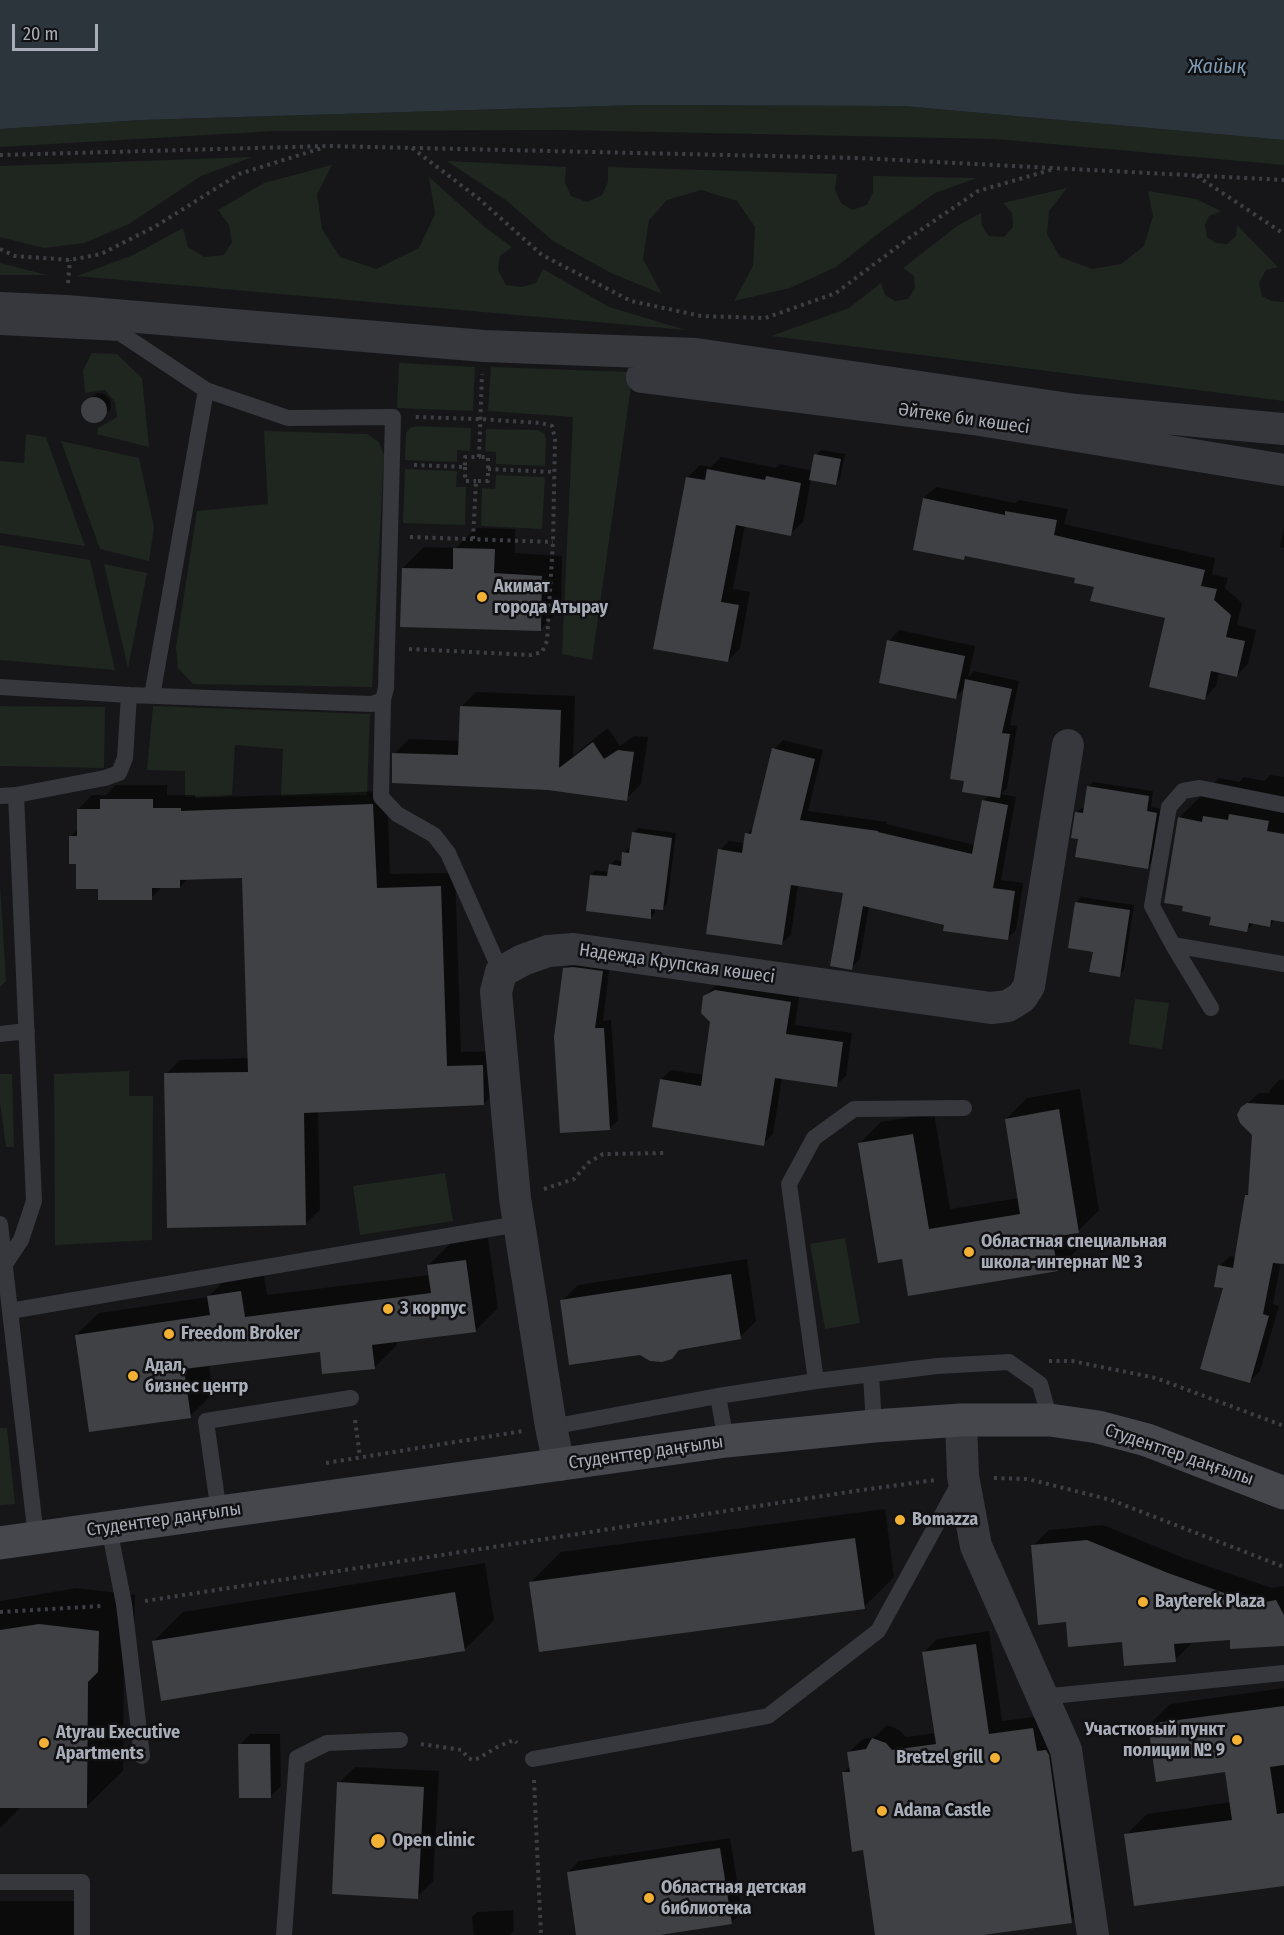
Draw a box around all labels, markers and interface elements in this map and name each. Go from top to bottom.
scale bar [15,12,100,50]
text: 20 m [23,23,58,45]
water label: Жайық [1188,55,1246,79]
street label: Әйтеке би көшесі [897,399,1031,439]
place label: Акимат города Атырау [494,576,608,618]
marker: Акимат города Атырау [475,590,489,604]
street label: Надежда Крупская көшесі [578,940,776,988]
place label: Областная специальная школа-интернат № 3 [981,1231,1167,1274]
marker: Областная специальная школа-интернат № 3 [962,1245,976,1259]
place label: 3 корпус [400,1298,466,1320]
marker: 3 корпус [381,1302,395,1316]
place label: Freedom Broker [181,1323,300,1345]
marker: Freedom Broker [162,1327,176,1341]
place label: Адал, бизнес центр [145,1355,248,1398]
marker: Адал, бизнес центр [126,1369,140,1383]
street label: Студенттер даңғылы [1102,1419,1256,1491]
street label: Студенттер даңғылы [567,1431,725,1475]
street label: Студенттер даңғылы [85,1498,243,1542]
place label: Bomazza [912,1509,978,1531]
marker: Bomazza [893,1513,907,1527]
place label: Bayterek Plaza [1155,1591,1265,1613]
marker: Bayterek Plaza [1136,1595,1150,1609]
place label: Участковый пункт полиции № 9 [1085,1719,1225,1762]
place label: Atyrau Executive Apartments [56,1722,180,1764]
marker: Участковый пункт полиции № 9 [1230,1733,1244,1747]
marker: Atyrau Executive Apartments [37,1736,51,1750]
place label: Bretzel grill [896,1747,983,1769]
marker: Bretzel grill [988,1751,1002,1765]
place label: Adana Сastle [894,1800,991,1822]
marker: Adana Сastle [875,1804,889,1818]
place label: Open clinic [392,1830,475,1852]
marker: Open clinic [369,1832,387,1850]
place label: Областная детская библиотека [661,1877,806,1920]
marker: Областная детская библиотека [642,1891,656,1905]

